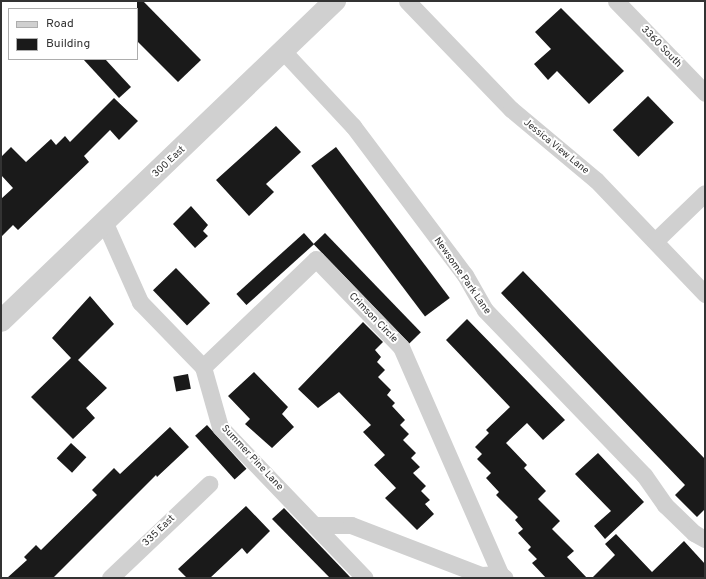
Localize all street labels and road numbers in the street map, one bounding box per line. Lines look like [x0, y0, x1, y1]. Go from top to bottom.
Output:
street label: 3360 South [638, 24, 684, 70]
street label: Jessica View Lane [521, 117, 591, 177]
street label: 300 East [150, 144, 188, 180]
street label: Newsome Park Lane [431, 235, 493, 317]
street label: Crimson Circle [346, 290, 400, 346]
street label: Summer Pine Lane [219, 423, 285, 493]
street label: 335 East [140, 513, 178, 549]

